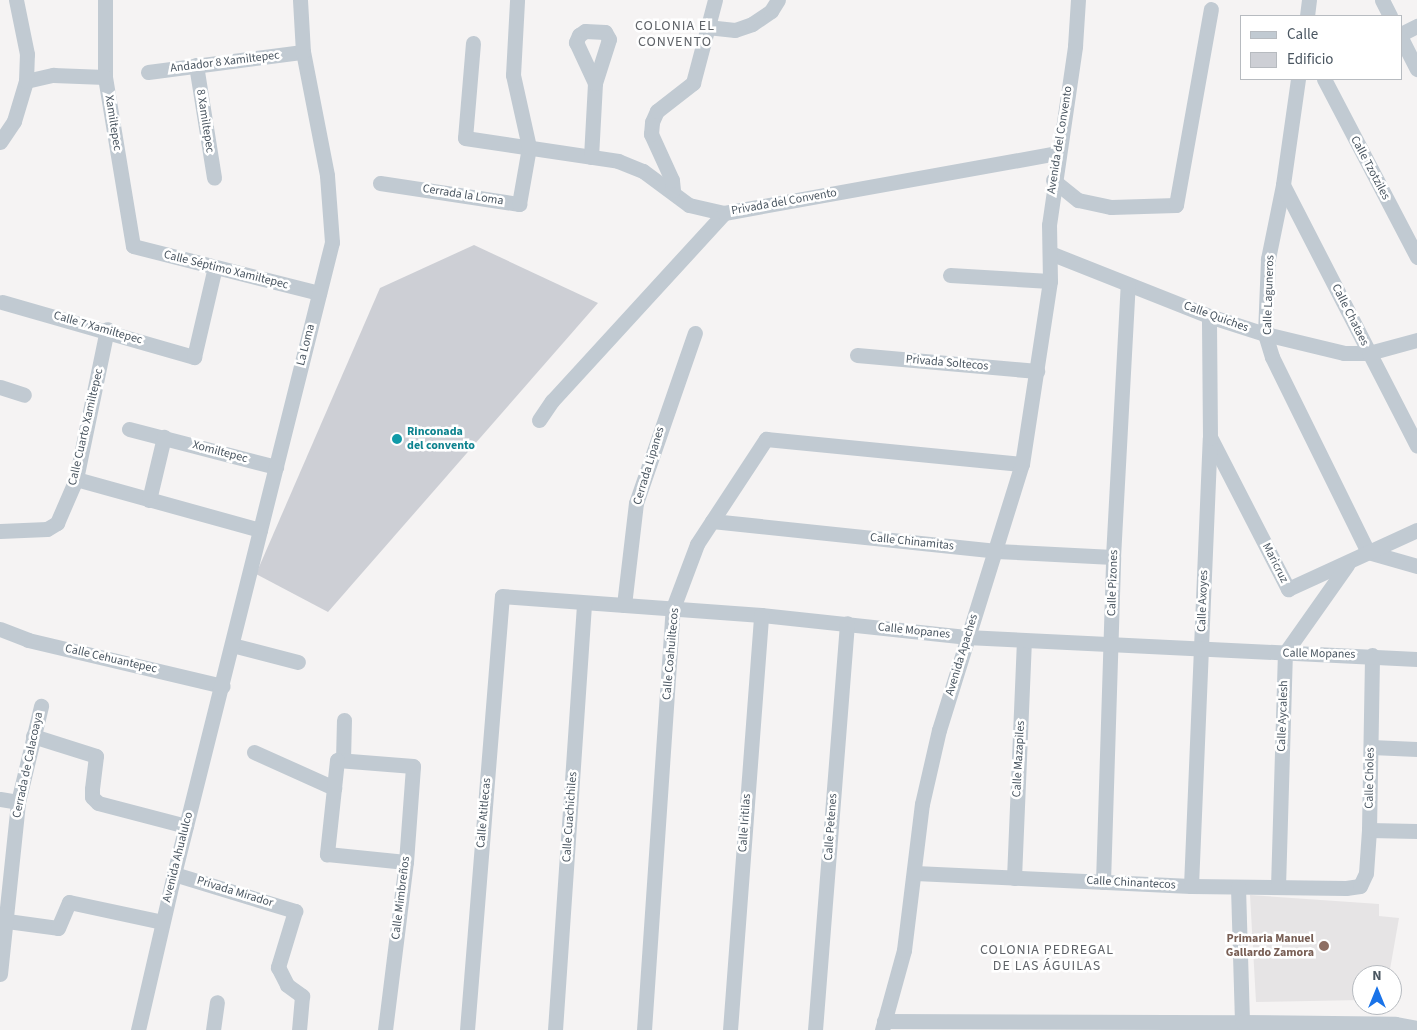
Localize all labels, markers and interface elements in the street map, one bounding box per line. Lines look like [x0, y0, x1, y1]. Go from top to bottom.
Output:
legend [1240, 15, 1402, 80]
district label: COLONIA EL CONVENTO [634, 18, 716, 50]
text: Calle [1287, 24, 1318, 45]
street label: Andador 8 Xamiltepec [170, 48, 280, 76]
text: Edificio [1287, 49, 1334, 70]
street label: Avenida del Convento [1044, 85, 1076, 195]
street label: 8 Xamiltepec [193, 88, 217, 154]
street label: Xamiltepec [102, 94, 124, 152]
street label: Calle Tzotziles [1347, 134, 1393, 202]
street label: Cerrada la Loma [422, 181, 504, 209]
street label: Privada del Convento [730, 186, 838, 218]
street label: Calle Séptimo Xamiltepec [162, 248, 290, 292]
street label: Calle Laguneros [1260, 255, 1278, 335]
street label: Calle Chataes [1328, 282, 1372, 348]
street label: Calle Quiches [1182, 299, 1250, 335]
street label: Calle 7 Xamiltepec [52, 308, 144, 348]
street label: La Loma [294, 323, 318, 367]
street label: Privada Soltecos [905, 352, 989, 374]
street label: Calle Cuarto Xamiltepec [66, 367, 106, 487]
place label: Rinconada del convento [407, 425, 475, 453]
street label: Cerrada Lipanes [630, 425, 668, 507]
marker: Rinconada del convento [391, 433, 403, 445]
street label: Xomiltepec [191, 438, 249, 466]
street label: Calle Chinamitas [869, 530, 955, 554]
street label: Maricruz [1259, 541, 1291, 585]
street label: Calle Pizones [1105, 550, 1121, 616]
street label: Calle Axoyes [1195, 570, 1211, 632]
street label: Calle Coahuiltecos [660, 607, 682, 701]
street label: Avenida Apaches [943, 612, 981, 698]
street label: Calle Mopanes [877, 620, 951, 642]
street label: Calle Cehuantepec [64, 641, 158, 677]
street label: Calle Mopanes [1283, 646, 1355, 662]
street label: Calle Aycalesh [1275, 680, 1291, 752]
street label: Cerrada de Calacoaya [10, 711, 46, 819]
street label: Calle Mazapiles [1010, 720, 1028, 798]
street label: Calle Choles [1362, 747, 1378, 809]
street label: Calle Cuachichiles [560, 771, 580, 863]
street label: Calle Atitlecas [474, 777, 494, 849]
street label: Calle Iritilas [736, 793, 754, 853]
street label: Calle Petenes [821, 793, 841, 861]
street label: Avenida Ahualulco [160, 810, 196, 904]
street label: Calle Mimbreños [389, 856, 413, 940]
street label: Calle Chinantecos [1086, 873, 1176, 893]
street label: Privada Mirador [195, 874, 275, 910]
place label: Primaria Manuel Gallardo Zamora [1226, 932, 1314, 960]
marker: Primaria Manuel Gallardo Zamora [1318, 940, 1330, 952]
district label: COLONIA PEDREGAL DE LAS ÁGUILAS [978, 942, 1116, 974]
north arrow [1352, 965, 1402, 1015]
text: N [1372, 966, 1382, 986]

